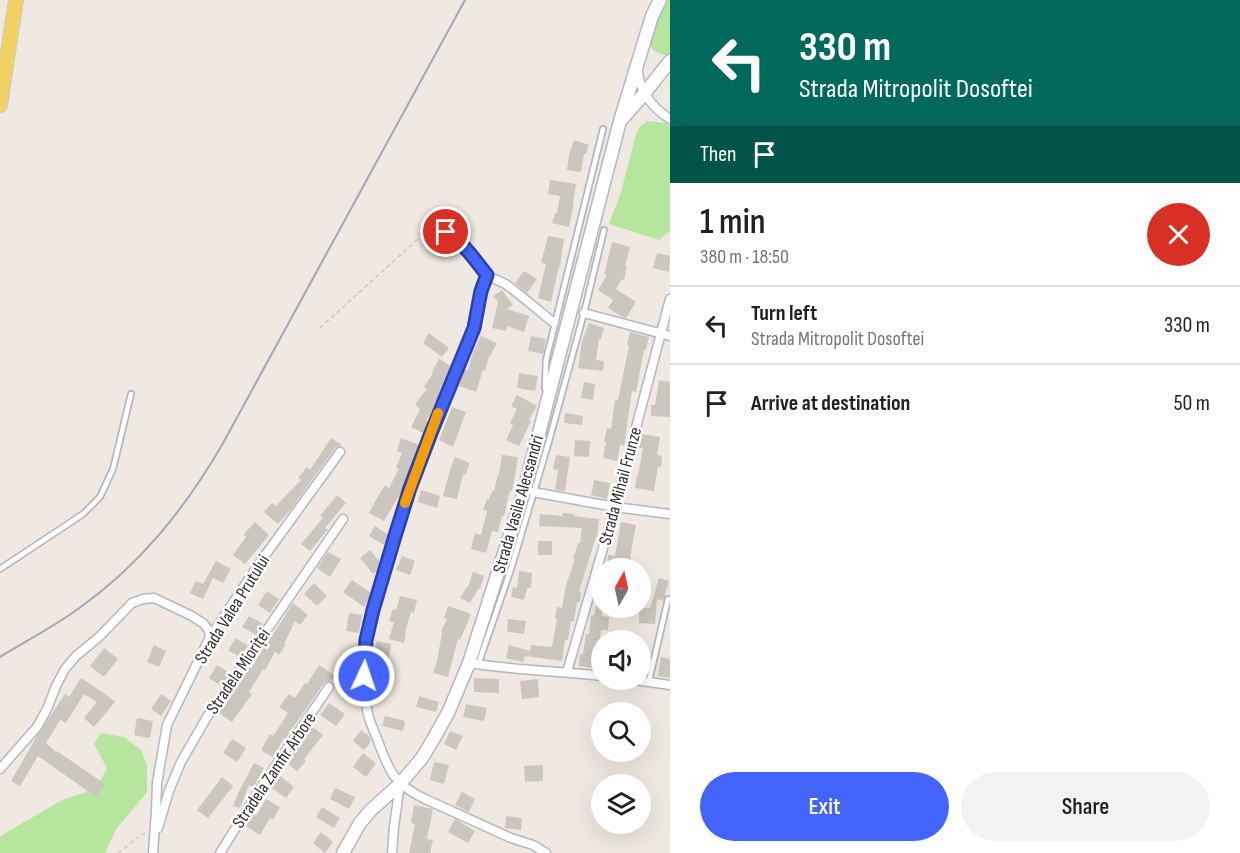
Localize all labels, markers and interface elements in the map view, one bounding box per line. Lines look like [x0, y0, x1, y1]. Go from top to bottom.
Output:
text: 330 m [799, 22, 891, 73]
icon: left [700, 24, 778, 102]
text: Strada Mitropolit Dosoftei [799, 73, 1033, 105]
icon: arrive [748, 138, 781, 171]
text: Then [700, 141, 736, 168]
text: 1 min [700, 201, 765, 244]
button: close [1147, 203, 1210, 266]
pin [420, 206, 471, 257]
icon: arrive [429, 215, 462, 248]
text: 380 m · 18:50 [700, 245, 789, 269]
text: Turn left [751, 300, 817, 327]
icon: left [700, 309, 733, 342]
text: 330 m [1164, 312, 1210, 339]
text: Strada Mitropolit Dosoftei [751, 327, 924, 351]
icon: arrive [700, 387, 733, 420]
text: Arrive at destination [751, 390, 910, 417]
text: 50 m [1174, 390, 1210, 417]
street label: Strada Mihail Frunze [595, 425, 646, 547]
street label: Strada Vasile Alecsandri [489, 433, 548, 576]
street label: Strada Valea Prutului [190, 551, 274, 668]
north arrow [591, 558, 651, 618]
map controls [591, 558, 651, 834]
street label: Stradela Mioriței [202, 624, 275, 718]
button: sound [591, 630, 651, 690]
position arrow [332, 644, 396, 708]
button: search [591, 702, 651, 762]
street label: Stradela Zamfir Arbore [228, 709, 321, 832]
button: Exit [700, 772, 949, 841]
button: Share [961, 772, 1210, 841]
button: layers [591, 774, 651, 834]

